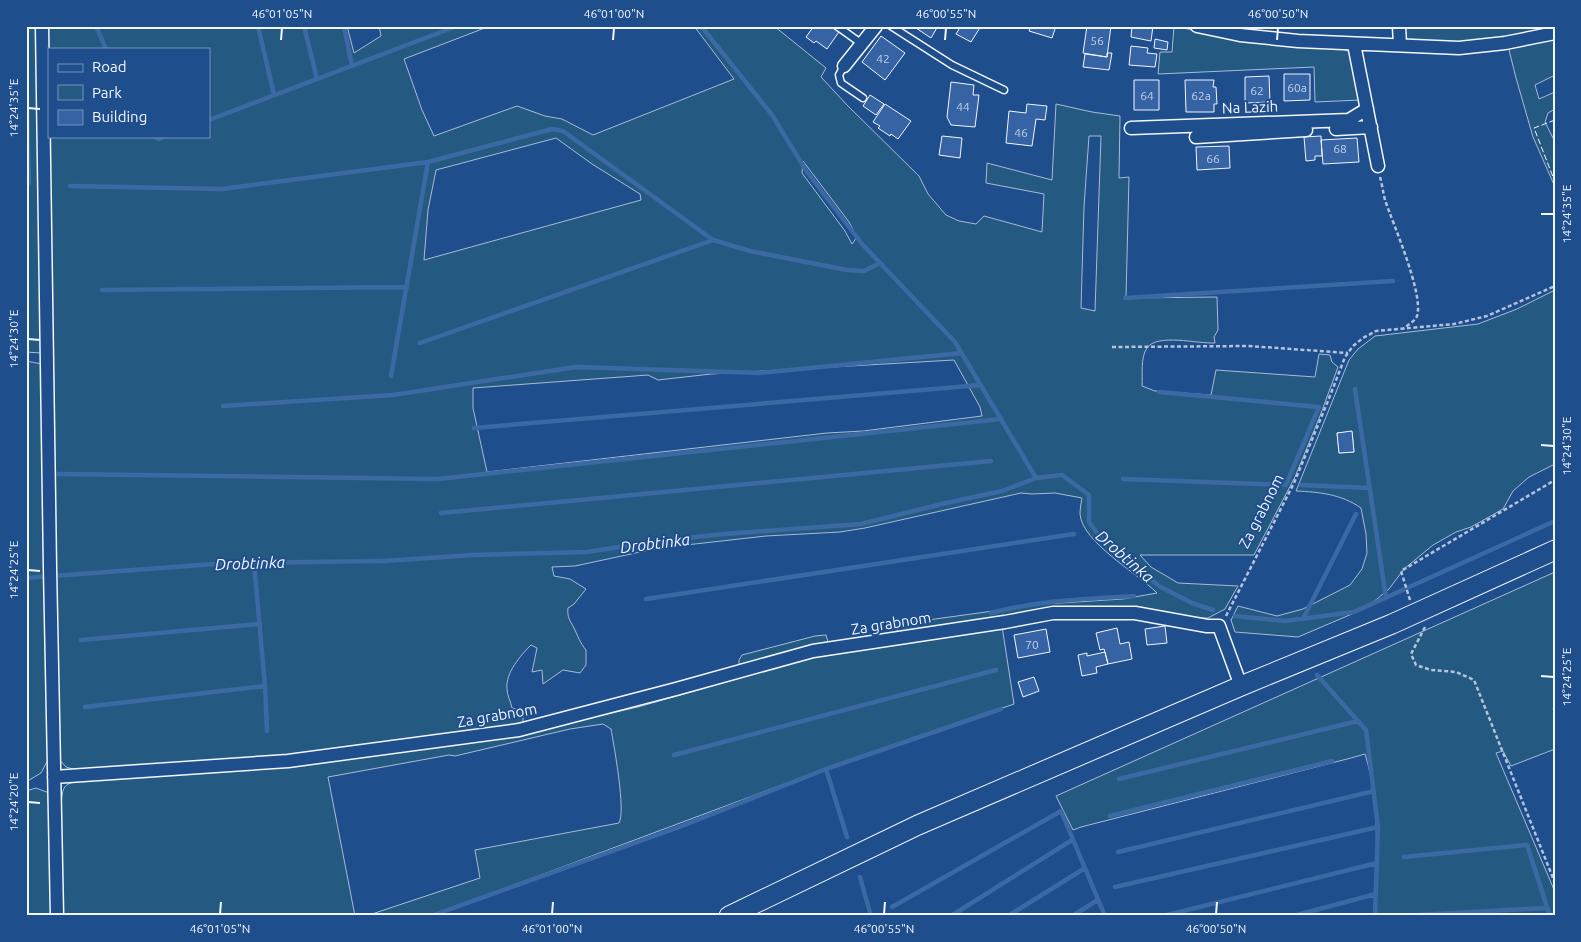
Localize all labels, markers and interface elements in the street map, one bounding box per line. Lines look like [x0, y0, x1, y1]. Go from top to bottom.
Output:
text: 46°01'05"N [252, 7, 312, 20]
text: 46°01'00"N [584, 7, 644, 20]
text: 46°00'55"N [916, 7, 976, 20]
text: 46°00'50"N [1248, 7, 1308, 20]
house number: 56 [1090, 34, 1104, 47]
legend [48, 48, 210, 138]
house number: 42 [876, 52, 890, 65]
text: Road [92, 58, 127, 75]
text: 14°24'35"E [7, 78, 20, 137]
house number: 60a [1287, 81, 1307, 94]
text: Park [92, 84, 122, 101]
house number: 62 [1250, 84, 1264, 97]
house number: 64 [1140, 89, 1154, 102]
house number: 62a [1191, 89, 1211, 102]
street label: Na Lazih [1222, 98, 1278, 116]
house number: 44 [956, 100, 970, 113]
text: Building [92, 108, 147, 125]
house number: 46 [1014, 126, 1028, 139]
house number: 68 [1333, 142, 1347, 155]
house number: 66 [1206, 152, 1220, 165]
text: 14°24'35"E [1560, 184, 1573, 243]
text: 14°24'30"E [7, 309, 20, 368]
text: 14°24'30"E [1560, 416, 1573, 475]
street label: Za grabnom [1235, 471, 1287, 551]
water label: Drobtinka [1093, 526, 1158, 586]
water label: Drobtinka [619, 530, 691, 556]
text: 14°24'25"E [7, 540, 20, 599]
water label: Drobtinka [214, 553, 286, 573]
street label: Za grabnom [850, 608, 932, 638]
house number: 70 [1025, 638, 1039, 651]
text: 14°24'25"E [1560, 647, 1573, 706]
street label: Za grabnom [456, 700, 538, 730]
text: 14°24'20"E [7, 772, 20, 831]
text: 46°01'05"N [190, 922, 250, 935]
text: 46°01'00"N [522, 922, 582, 935]
text: 46°00'55"N [854, 922, 914, 935]
text: 46°00'50"N [1186, 922, 1246, 935]

